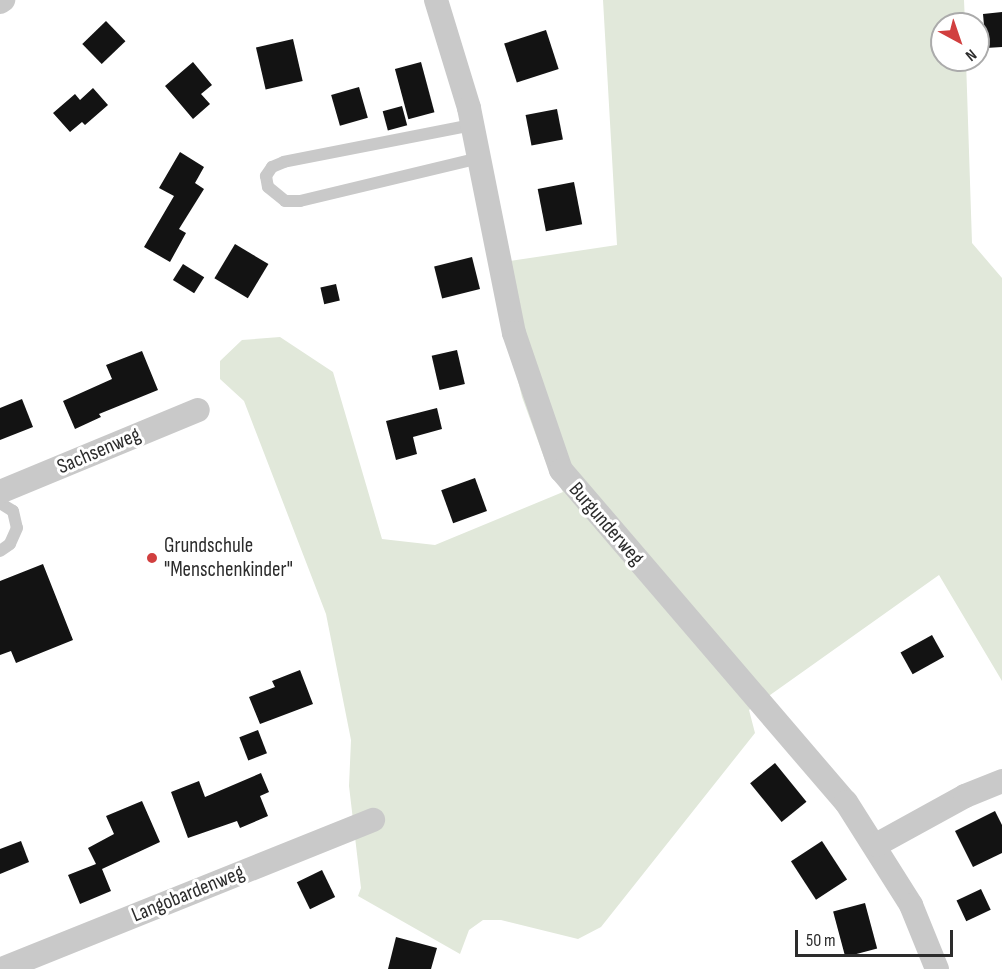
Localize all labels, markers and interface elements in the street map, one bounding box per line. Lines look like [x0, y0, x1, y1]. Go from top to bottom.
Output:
north arrow [930, 12, 990, 72]
text: N [961, 45, 980, 65]
street label: Sachsenweg [54, 422, 144, 480]
street label: Burgunderweg [563, 477, 649, 571]
place label: Grundschule "Menschenkinder" [164, 533, 293, 583]
marker: Grundschule "Menschenkinder" [145, 551, 159, 565]
street label: Langobardenweg [128, 860, 248, 928]
scale bar [798, 918, 956, 956]
text: 50 m [806, 930, 836, 951]

